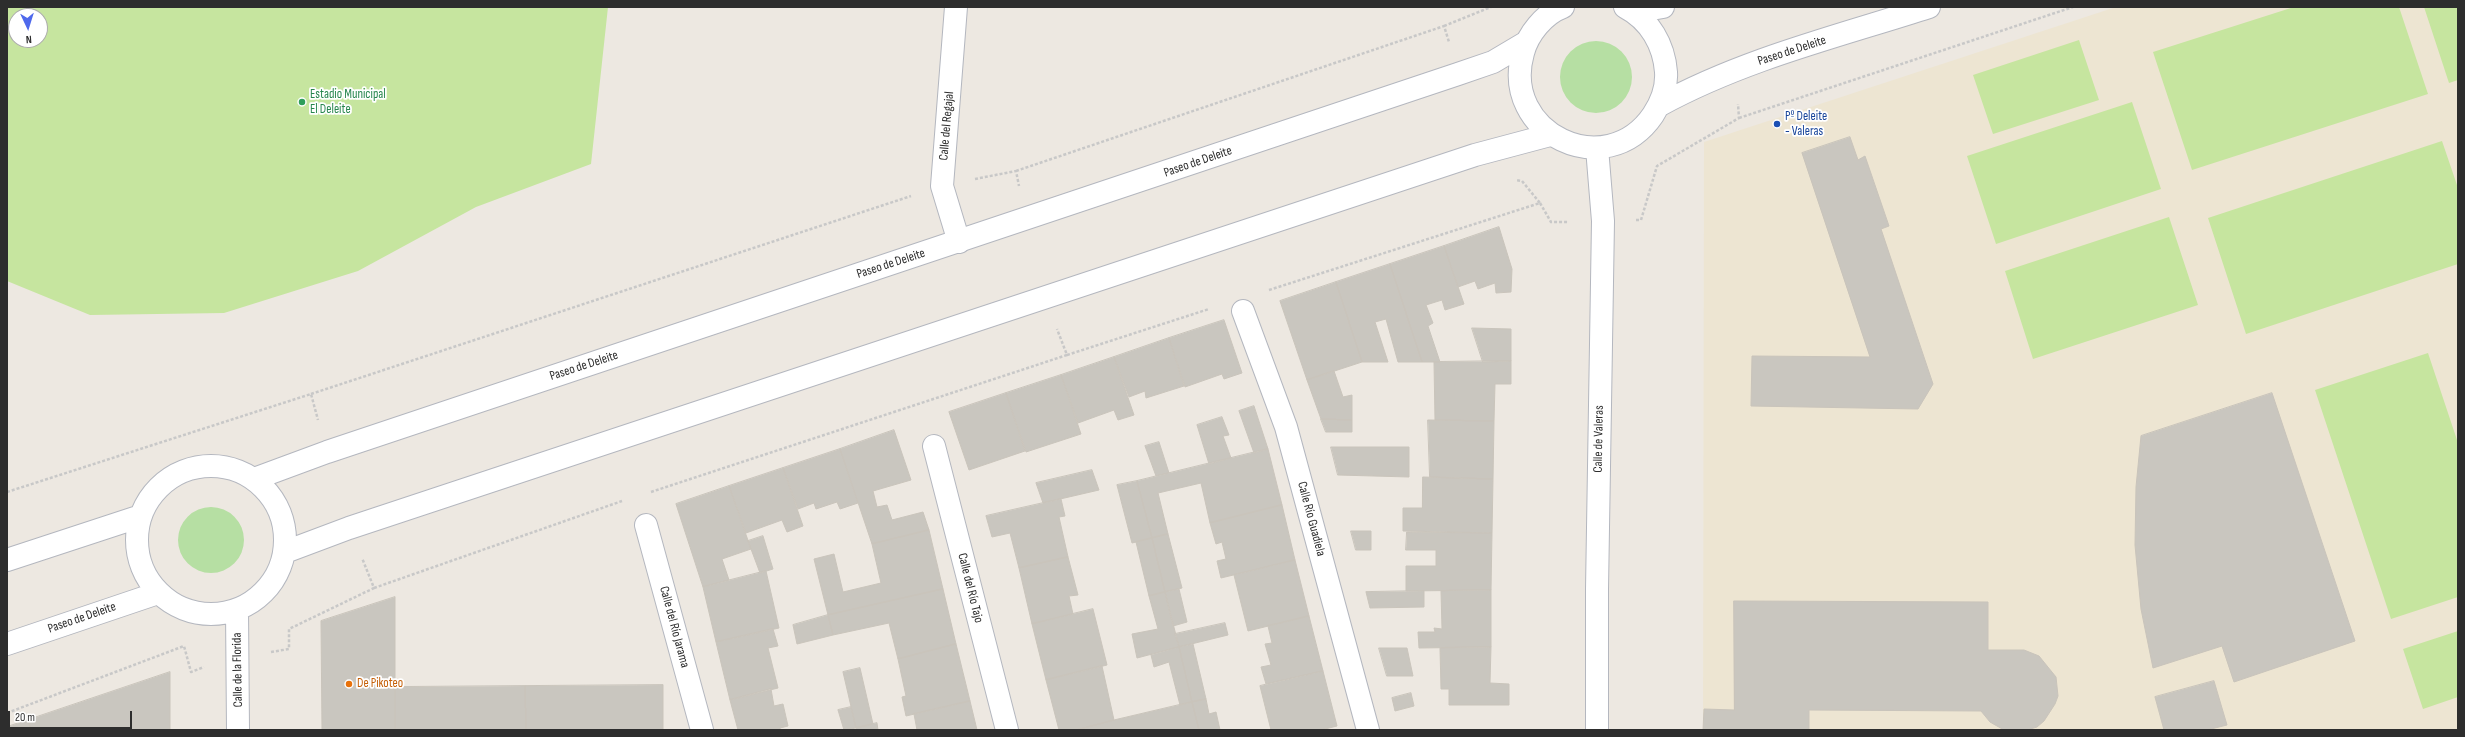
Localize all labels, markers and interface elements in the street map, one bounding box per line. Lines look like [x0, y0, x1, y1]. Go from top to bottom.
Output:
north arrow [8, 8, 48, 48]
text: N [25, 33, 32, 46]
street label: Paseo de Deleite [1756, 33, 1828, 69]
place label: Estadio Municipal El Deleite [310, 87, 386, 118]
street label: Calle del Regajal [936, 91, 958, 161]
marker: Estadio Municipal El Deleite [297, 97, 307, 107]
place label: Pº Deleite - Valeras [1785, 109, 1827, 140]
marker: Pº Deleite - Valeras [1772, 119, 1782, 129]
street label: Paseo de Deleite [1162, 143, 1234, 181]
street label: Paseo de Deleite [855, 246, 927, 282]
street label: Paseo de Deleite [548, 348, 620, 384]
street label: Calle de Valeras [1591, 405, 1607, 473]
street label: Calle Río Guadiela [1294, 480, 1328, 558]
street label: Calle del Río Tajo [954, 551, 986, 625]
street label: Calle del Río Jarama [656, 585, 692, 669]
street label: Paseo de Deleite [46, 599, 118, 637]
street label: Calle de la Florida [230, 632, 246, 708]
place label: De Pikoteo [357, 676, 403, 692]
marker: De Pikoteo [344, 679, 354, 689]
scale bar [10, 703, 134, 729]
text: 20 m [15, 710, 35, 725]

